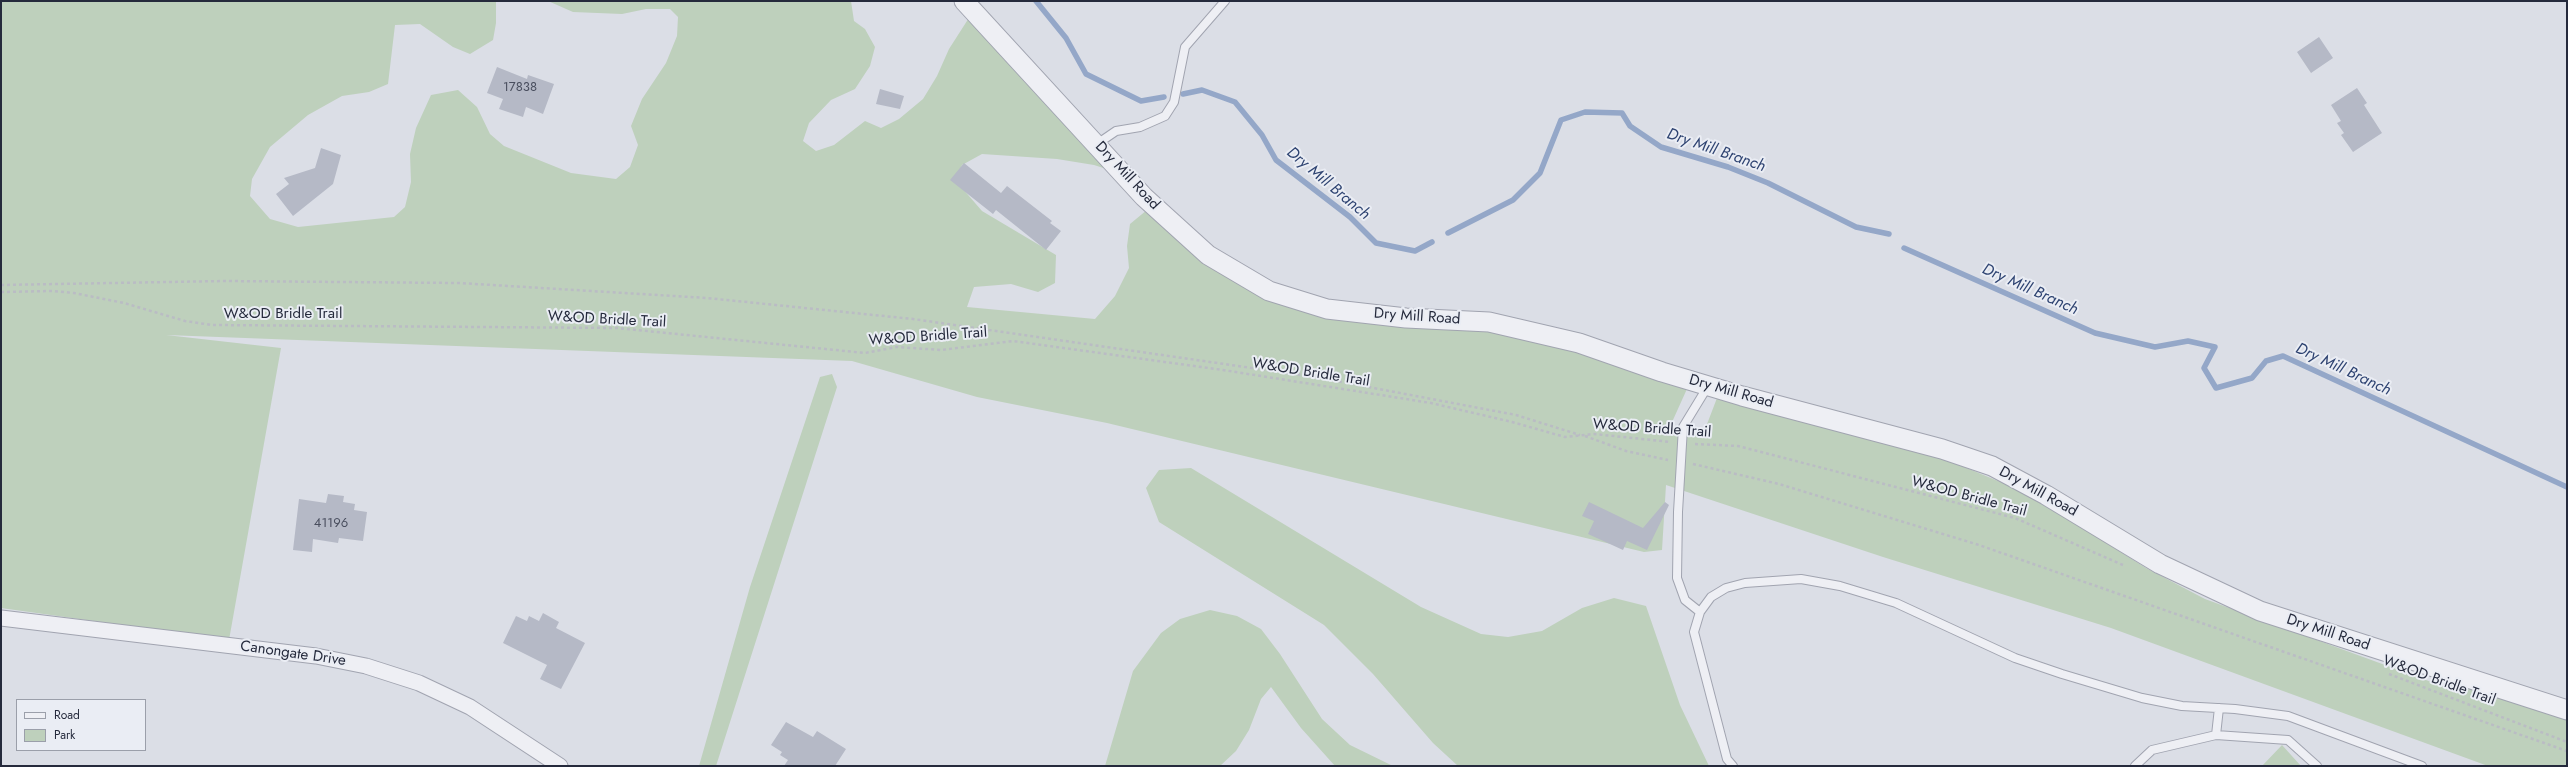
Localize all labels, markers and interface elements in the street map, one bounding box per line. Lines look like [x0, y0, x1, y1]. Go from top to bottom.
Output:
house number: 17838 [503, 80, 537, 96]
water label: Dry Mill Branch [1664, 125, 1768, 177]
street label: Dry Mill Road [1091, 138, 1163, 214]
water label: Dry Mill Branch [1282, 143, 1374, 225]
water label: Dry Mill Branch [1979, 260, 2081, 320]
street label: W&OD Bridle Trail [224, 305, 342, 323]
street label: Dry Mill Road [1373, 305, 1461, 329]
street label: W&OD Bridle Trail [547, 308, 667, 332]
street label: W&OD Bridle Trail [868, 324, 988, 350]
water label: Dry Mill Branch [2292, 340, 2394, 400]
street label: W&OD Bridle Trail [1251, 355, 1371, 391]
street label: Dry Mill Road [1687, 371, 1775, 413]
street label: W&OD Bridle Trail [1592, 416, 1712, 442]
street label: Dry Mill Road [1996, 463, 2080, 521]
street label: W&OD Bridle Trail [1909, 473, 2029, 521]
house number: 41196 [314, 516, 348, 532]
street label: Dry Mill Road [2284, 611, 2372, 655]
street label: Canongate Drive [239, 638, 347, 670]
street label: W&OD Bridle Trail [2380, 652, 2498, 710]
legend [16, 699, 146, 751]
text: Road [54, 706, 80, 724]
text: Park [54, 726, 75, 744]

